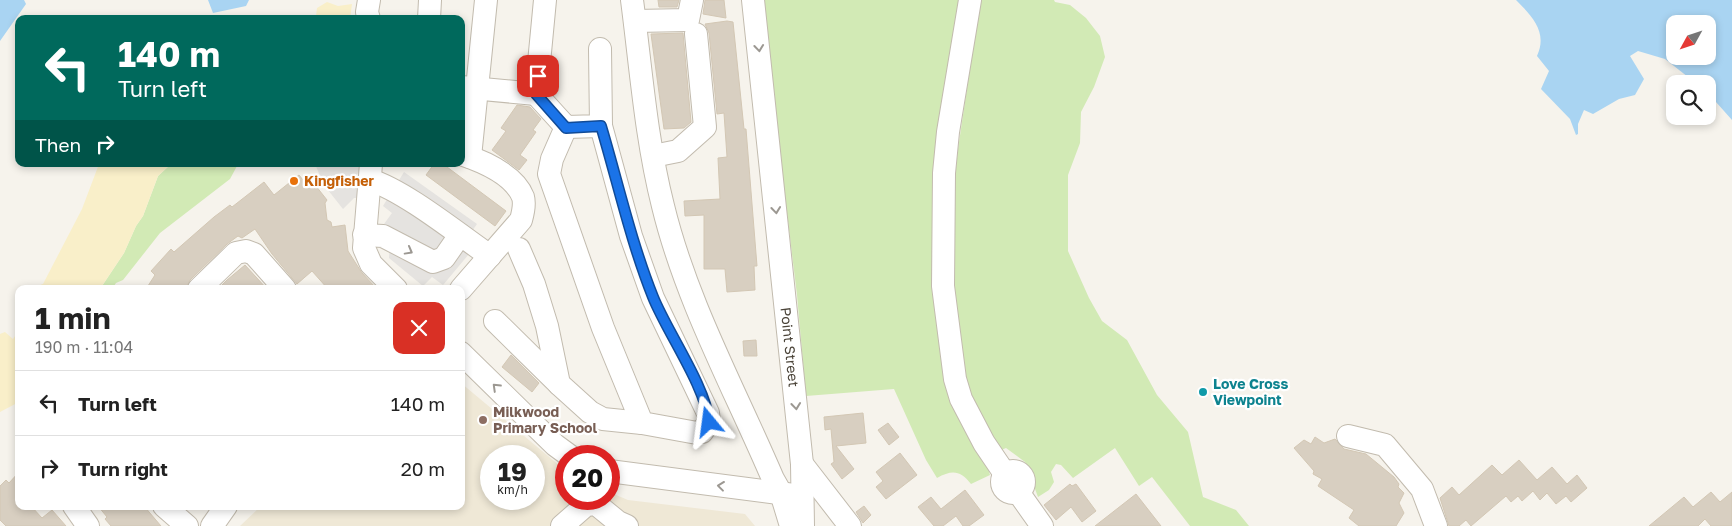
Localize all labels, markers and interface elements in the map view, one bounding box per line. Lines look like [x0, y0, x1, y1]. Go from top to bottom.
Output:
north arrow [1666, 15, 1716, 65]
map controls [1666, 15, 1716, 125]
text: 140 m [118, 33, 220, 75]
icon: left [35, 35, 100, 100]
one-way arrow [753, 45, 764, 53]
pin [517, 55, 559, 97]
icon: arrive [524, 62, 552, 90]
text: Turn left [118, 75, 207, 102]
button: search [1666, 75, 1716, 125]
icon: right [91, 130, 119, 158]
text: Then [35, 133, 81, 156]
place label: Kingfisher [304, 172, 375, 189]
marker: Kingfisher [288, 175, 300, 187]
one-way arrow [770, 206, 781, 214]
one-way arrow [404, 244, 413, 254]
text: 1 min [35, 300, 111, 336]
button: close [393, 302, 445, 354]
street label: Point Street [777, 306, 803, 388]
text: 190 m · 11:04 [35, 337, 133, 357]
place label: Love Cross Viewpoint [1213, 375, 1288, 408]
one-way arrow [493, 384, 502, 393]
marker: Love Cross Viewpoint [1197, 386, 1209, 398]
icon: left [35, 389, 63, 417]
text: Turn left [78, 392, 157, 415]
text: 140 m [391, 392, 445, 415]
position arrow [682, 395, 734, 447]
place label: Milkwood Primary School [493, 403, 597, 436]
one-way arrow [790, 403, 801, 411]
marker: Milkwood Primary School [477, 414, 489, 426]
speed limit sign: 20 [555, 445, 620, 510]
icon: right [35, 454, 63, 482]
text: 19 [498, 456, 527, 487]
text: Turn right [78, 457, 168, 480]
text: 20 m [401, 457, 445, 480]
one-way arrow [717, 481, 725, 492]
text: km/h [497, 482, 528, 497]

